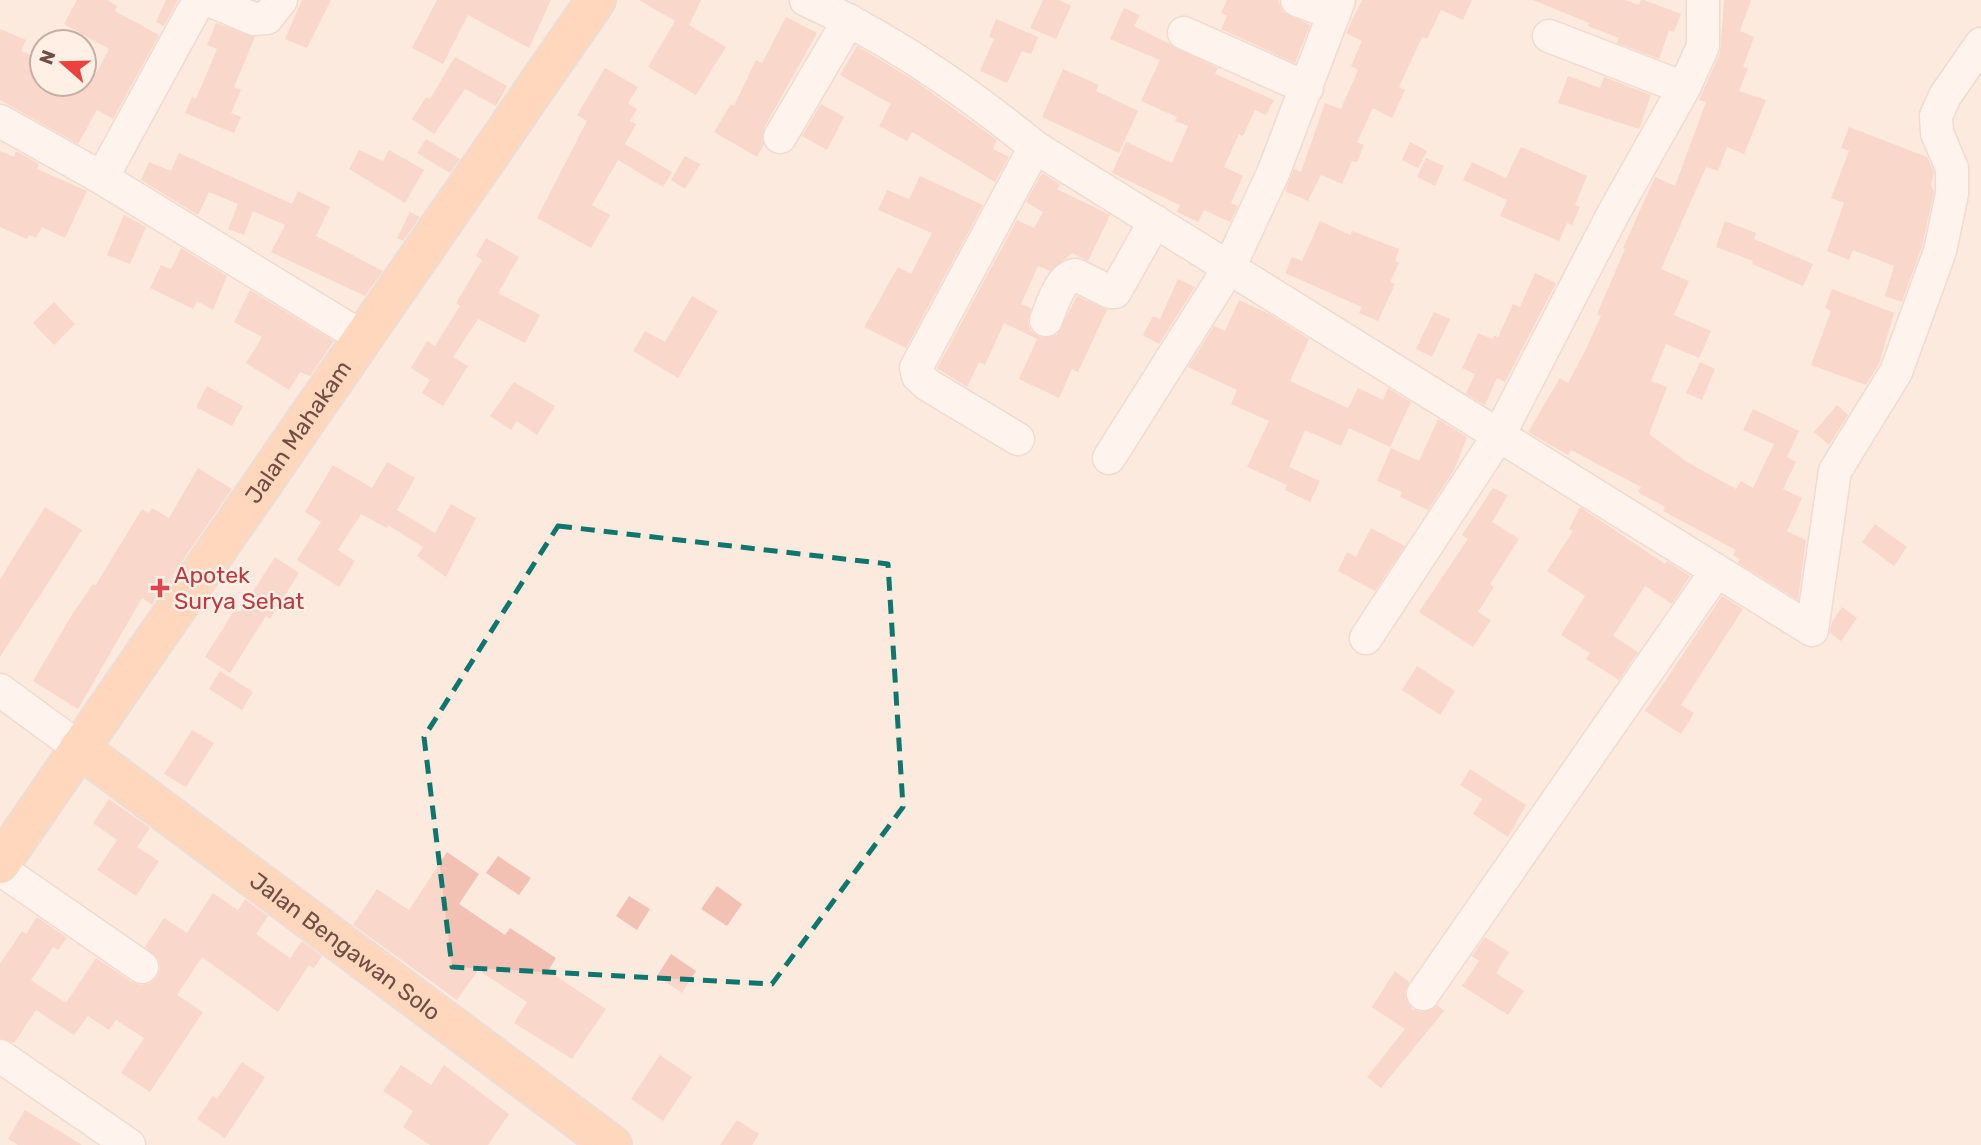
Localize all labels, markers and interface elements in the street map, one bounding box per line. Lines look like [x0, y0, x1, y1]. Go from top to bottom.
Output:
north arrow [28, 28, 98, 98]
text: N [34, 47, 61, 68]
street label: Jalan Mahakam [239, 355, 357, 509]
place label: Apotek Surya Sehat [174, 561, 304, 615]
marker: Apotek Surya Sehat [152, 580, 168, 596]
street label: Jalan Bengawan Solo [244, 866, 446, 1026]

